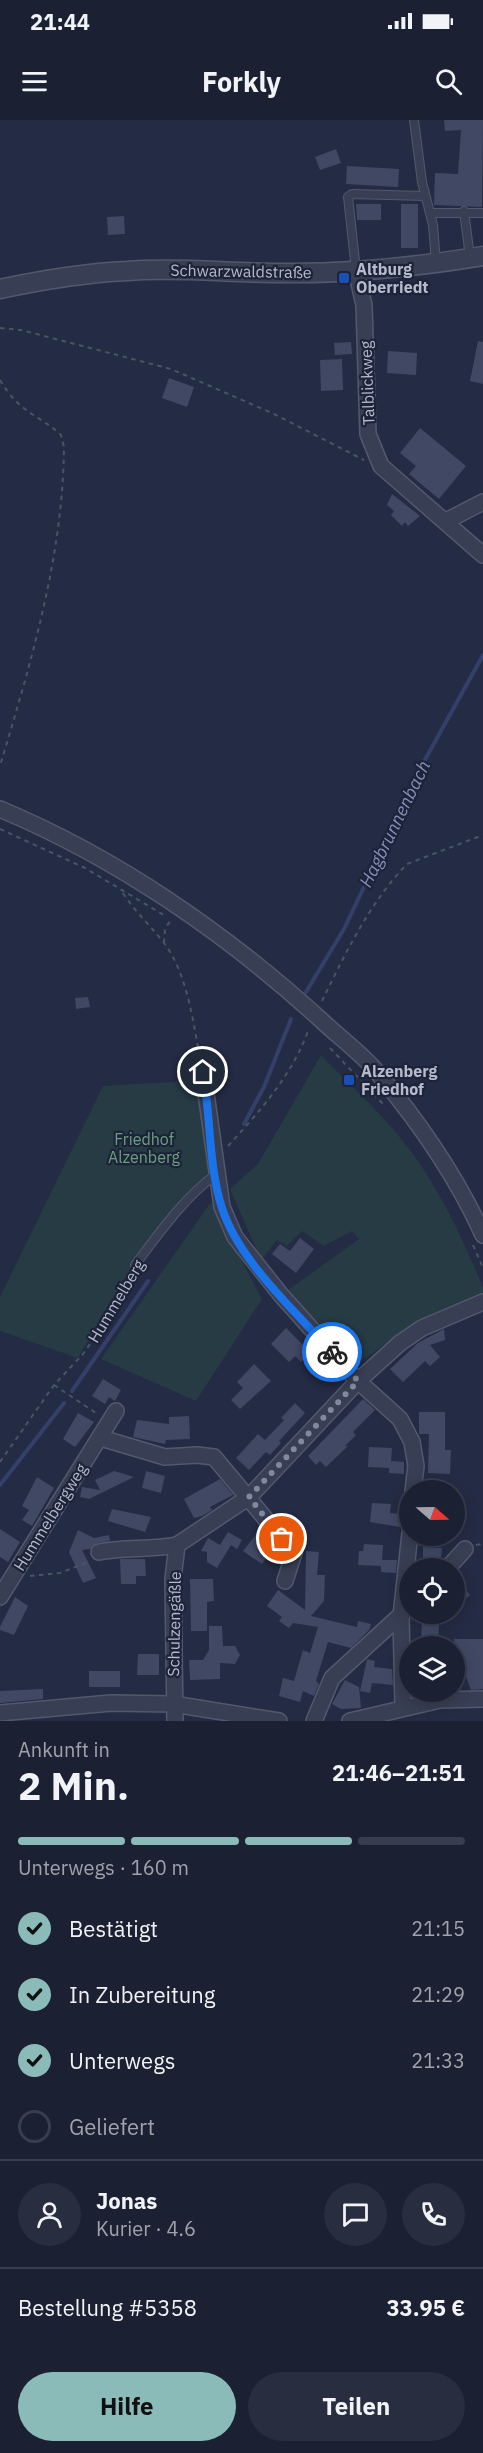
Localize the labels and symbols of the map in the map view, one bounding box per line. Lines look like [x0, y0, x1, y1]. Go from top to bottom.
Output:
place label: Altburg Oberriedt [356, 259, 429, 297]
street label: Schwarzwaldstraße [170, 260, 312, 282]
marker: Altburg Oberriedt [337, 271, 351, 285]
street label: Talblickweg [356, 340, 378, 426]
water label: Hagbrunnenbach [354, 757, 435, 891]
pin [177, 1046, 228, 1097]
place label: Alzenberg Friedhof [361, 1061, 437, 1099]
marker: Alzenberg Friedhof [342, 1073, 356, 1087]
park label: Friedhof Alzenberg [108, 1129, 180, 1167]
street label: Hummelberg [83, 1255, 149, 1346]
courier [302, 1322, 362, 1382]
street label: Hummelbergweg [9, 1459, 91, 1574]
north arrow [399, 1480, 465, 1546]
pin [256, 1513, 307, 1564]
street label: Schulzengäßle [163, 1571, 185, 1677]

